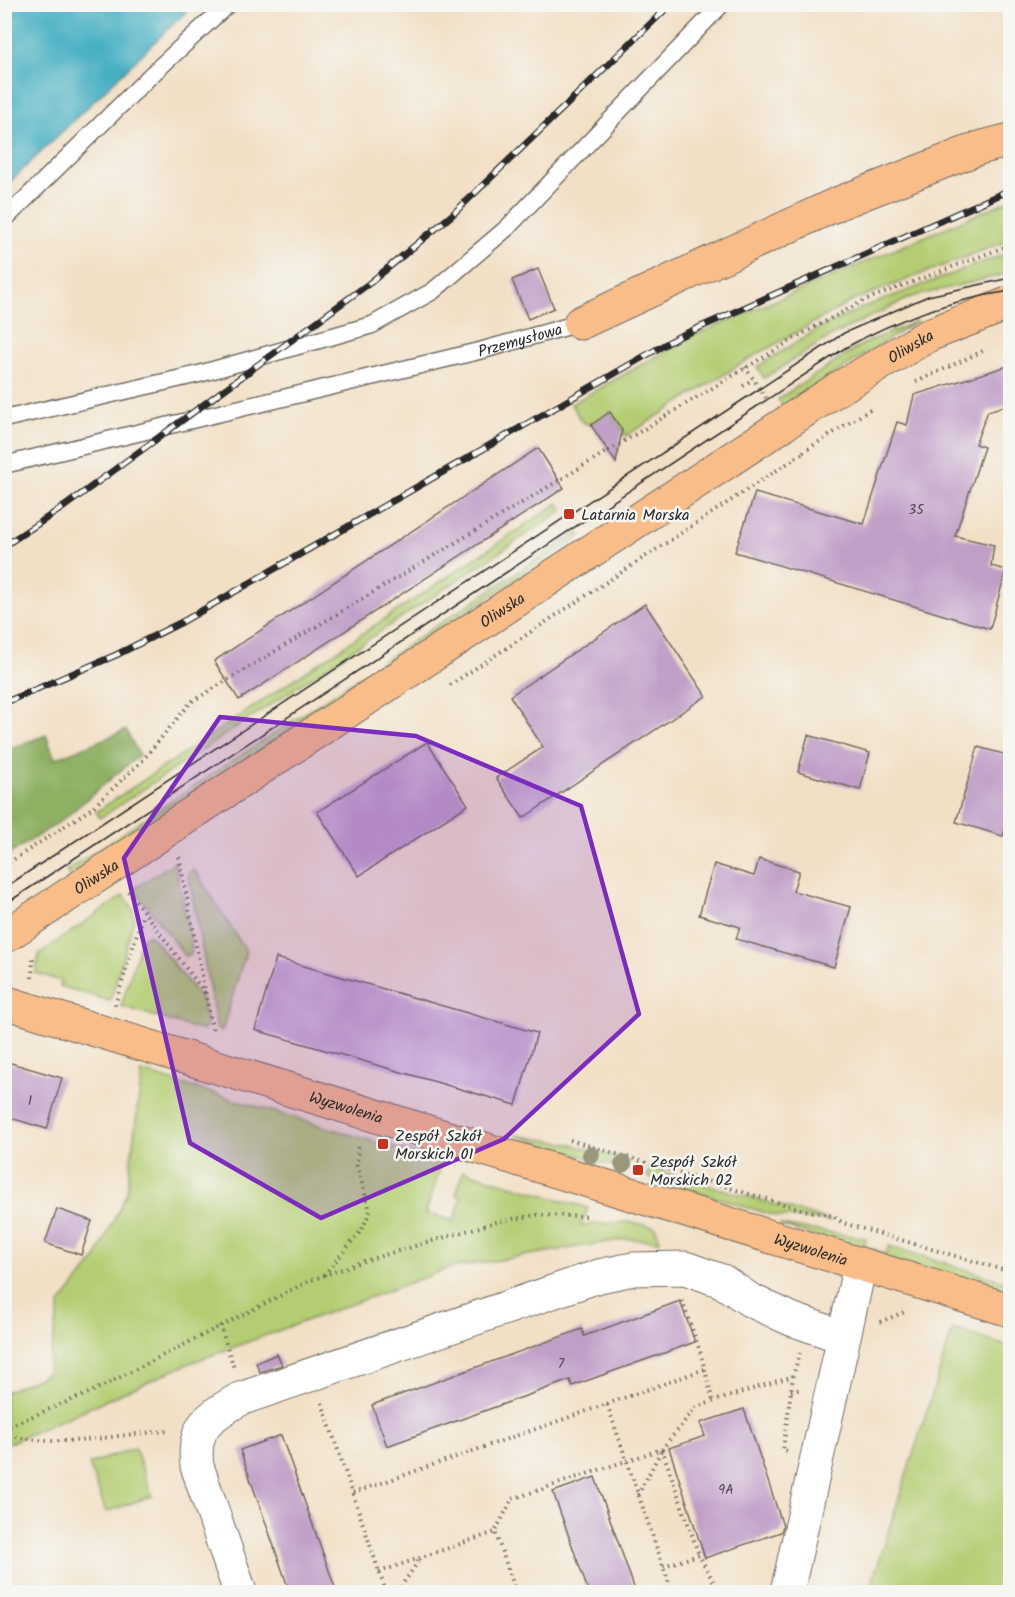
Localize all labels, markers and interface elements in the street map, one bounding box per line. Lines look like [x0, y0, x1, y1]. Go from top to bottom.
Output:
street label: Przemysłowa [476, 317, 565, 365]
street label: Oliwska [883, 324, 939, 371]
house number: 35 [908, 499, 925, 521]
place label: Latarnia Morska [581, 503, 689, 528]
marker: Latarnia Morska [562, 507, 576, 521]
street label: Oliwska [475, 587, 531, 635]
street label: Oliwska [69, 854, 125, 902]
street label: Wyzwolenia [306, 1085, 386, 1131]
house number: 1 [28, 1090, 32, 1112]
place label: Zespół Szkół Morskich 01 [395, 1124, 483, 1167]
marker: Zespół Szkół Morskich 01 [376, 1137, 390, 1151]
place label: Zespół Szkół Morskich 02 [650, 1150, 738, 1193]
marker: Zespół Szkół Morskich 02 [631, 1163, 645, 1177]
street label: Wyzwolenia [771, 1227, 851, 1274]
house number: 7 [558, 1353, 565, 1375]
house number: 9A [718, 1479, 734, 1501]

